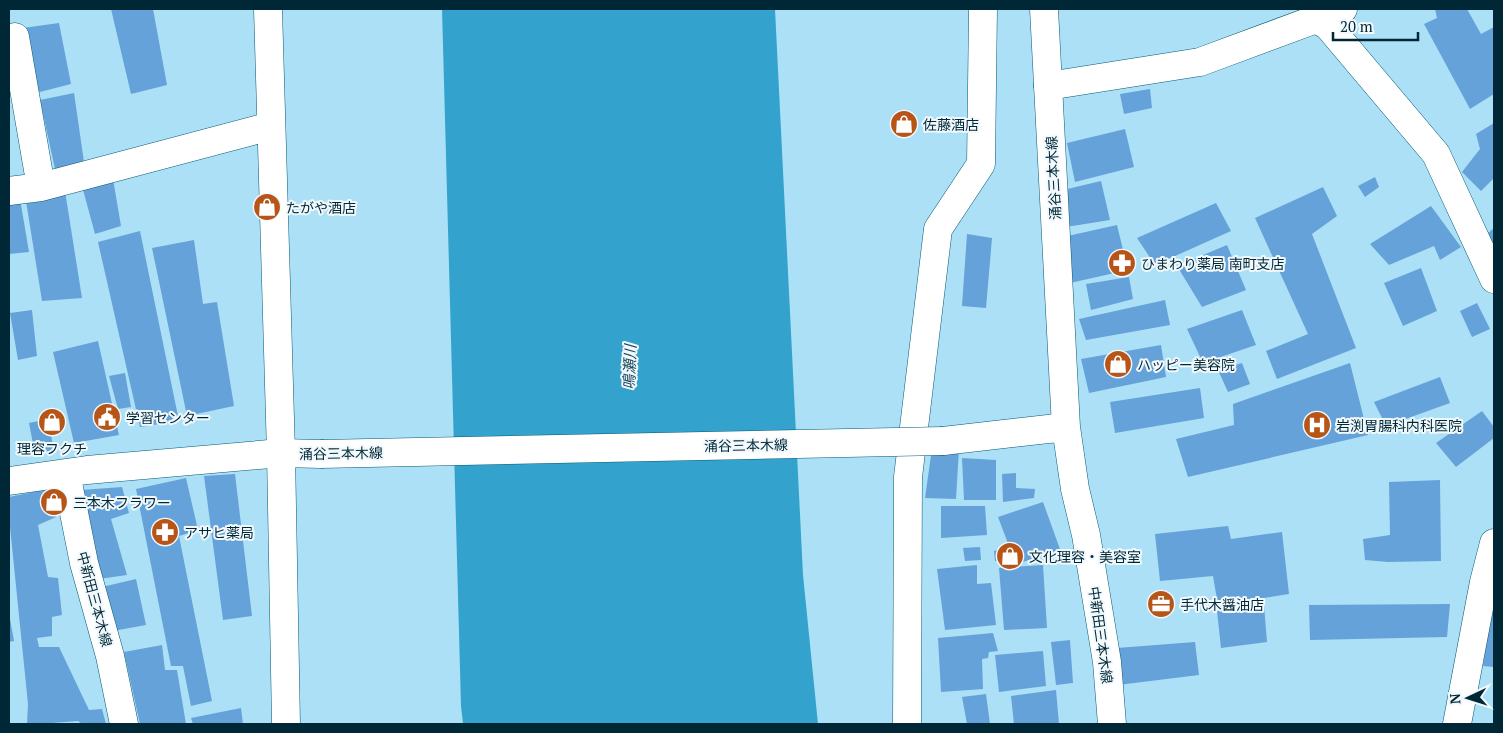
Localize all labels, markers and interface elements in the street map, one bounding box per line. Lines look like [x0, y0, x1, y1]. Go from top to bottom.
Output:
scale bar [1333, 10, 1418, 42]
text: 20 m [1340, 16, 1373, 36]
shop icon: 佐藤酒店 [889, 109, 919, 139]
place label: 佐藤酒店 [923, 115, 979, 134]
street label: 涌谷三本木線 [1041, 136, 1065, 220]
shop icon: たがや酒店 [252, 192, 282, 222]
place label: たがや酒店 [286, 198, 356, 217]
pharmacy icon: ひまわり薬局 南町支店 [1107, 248, 1137, 278]
place label: ひまわり薬局 南町支店 [1141, 254, 1284, 273]
water label: 鳴瀬川 [618, 342, 640, 390]
shop icon: ハッピー美容院 [1103, 349, 1133, 379]
place label: ハッピー美容院 [1137, 355, 1235, 374]
public building icon: 学習センター [92, 402, 122, 432]
shop icon: 理容フクチ [37, 407, 67, 437]
place label: 学習センター [126, 408, 210, 427]
hospital icon: 岩渕胃腸科内科医院 [1302, 410, 1332, 440]
place label: 岩渕胃腸科内科医院 [1336, 416, 1462, 435]
street label: 涌谷三本木線 [704, 435, 788, 455]
place label: 理容フクチ [17, 439, 87, 458]
street label: 涌谷三本木線 [299, 443, 383, 463]
shop icon: 三本木フラワー [39, 487, 69, 517]
place label: 三本木フラワー [73, 493, 171, 512]
pharmacy icon: アサヒ薬局 [150, 517, 180, 547]
place label: アサヒ薬局 [184, 523, 254, 542]
shop icon: 文化理容・美容室 [995, 541, 1025, 571]
place label: 文化理容・美容室 [1029, 547, 1141, 566]
street label: 中新田三本木線 [73, 549, 117, 649]
street label: 中新田三本木線 [1085, 585, 1117, 685]
office icon: 手代木醤油店 [1146, 589, 1176, 619]
place label: 手代木醤油店 [1180, 595, 1264, 614]
north arrow [1443, 673, 1493, 723]
text: N [1445, 693, 1464, 705]

